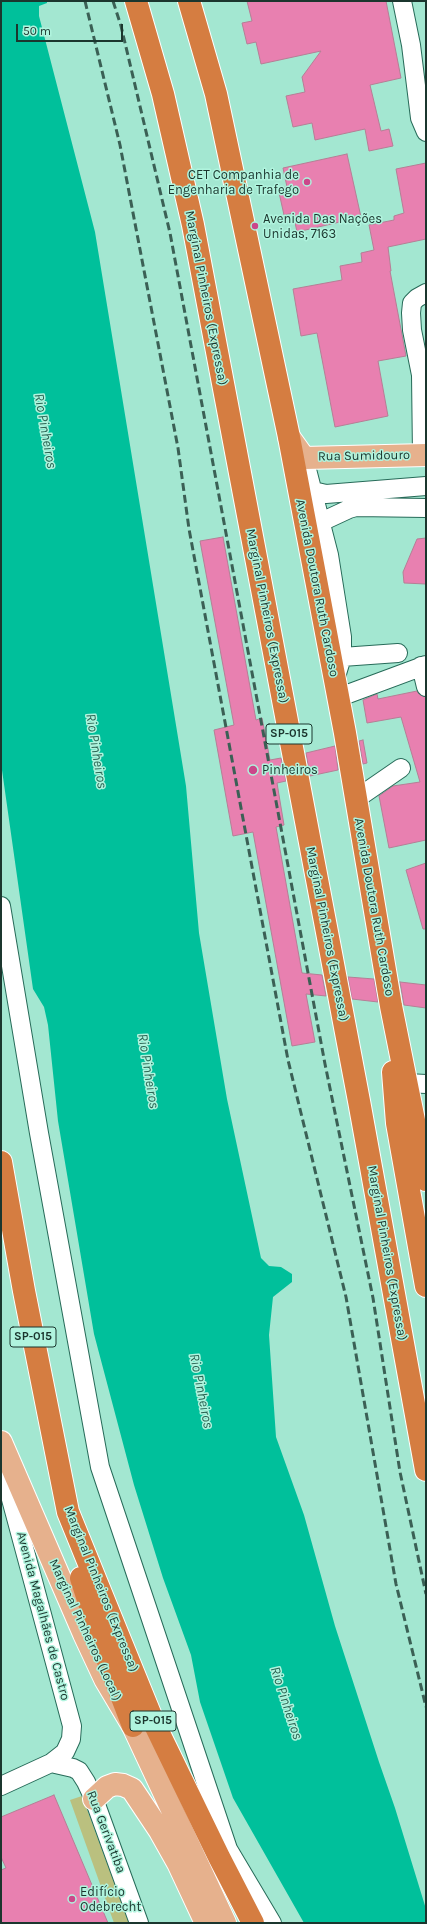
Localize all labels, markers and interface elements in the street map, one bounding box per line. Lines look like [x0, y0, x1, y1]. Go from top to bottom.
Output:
scale bar [18, 16, 125, 42]
text: 50 m [23, 24, 51, 38]
place label: CET Companhia de Engenharia de Trafego [168, 167, 299, 198]
marker: CET Companhia de Engenharia de Trafego [302, 177, 312, 187]
street label: Marginal Pinheiros (Expressa) [181, 209, 231, 387]
place label: Avenida Das Nações Unidas, 7163 [263, 211, 382, 242]
marker: Avenida Das Nações Unidas, 7163 [250, 221, 260, 231]
water label: Rio Pinheiros [30, 392, 60, 470]
street label: Rua Sumidouro [318, 447, 410, 465]
street label: Avenida Doutora Ruth Cardoso [292, 498, 342, 678]
street label: Marginal Pinheiros (Expressa) [242, 527, 292, 705]
water label: Rio Pinheiros [82, 712, 110, 790]
road number: SP-015 [266, 724, 312, 744]
place label: Pinheiros [262, 762, 318, 778]
marker: Pinheiros [247, 764, 259, 776]
street label: Avenida Doutora Ruth Cardoso [351, 817, 397, 997]
street label: Marginal Pinheiros (Expressa) [302, 845, 352, 1023]
water label: Rio Pinheiros [134, 1032, 162, 1110]
street label: Marginal Pinheiros (Expressa) [364, 1164, 410, 1342]
road number: SP-015 [10, 1327, 56, 1347]
water label: Rio Pinheiros [186, 1352, 216, 1430]
street label: Marginal Pinheiros (Expressa) [60, 1504, 142, 1674]
street label: Avenida Magalhães de Castro [13, 1530, 73, 1702]
street label: Marginal Pinheiros (Local) [45, 1557, 125, 1703]
water label: Rio Pinheiros [266, 1664, 306, 1742]
road number: SP-015 [130, 1711, 176, 1731]
street label: Rua Gerivatiba [83, 1789, 129, 1875]
place label: Edifício Odebrecht [80, 1884, 141, 1915]
marker: Edifício Odebrecht [67, 1894, 77, 1904]

